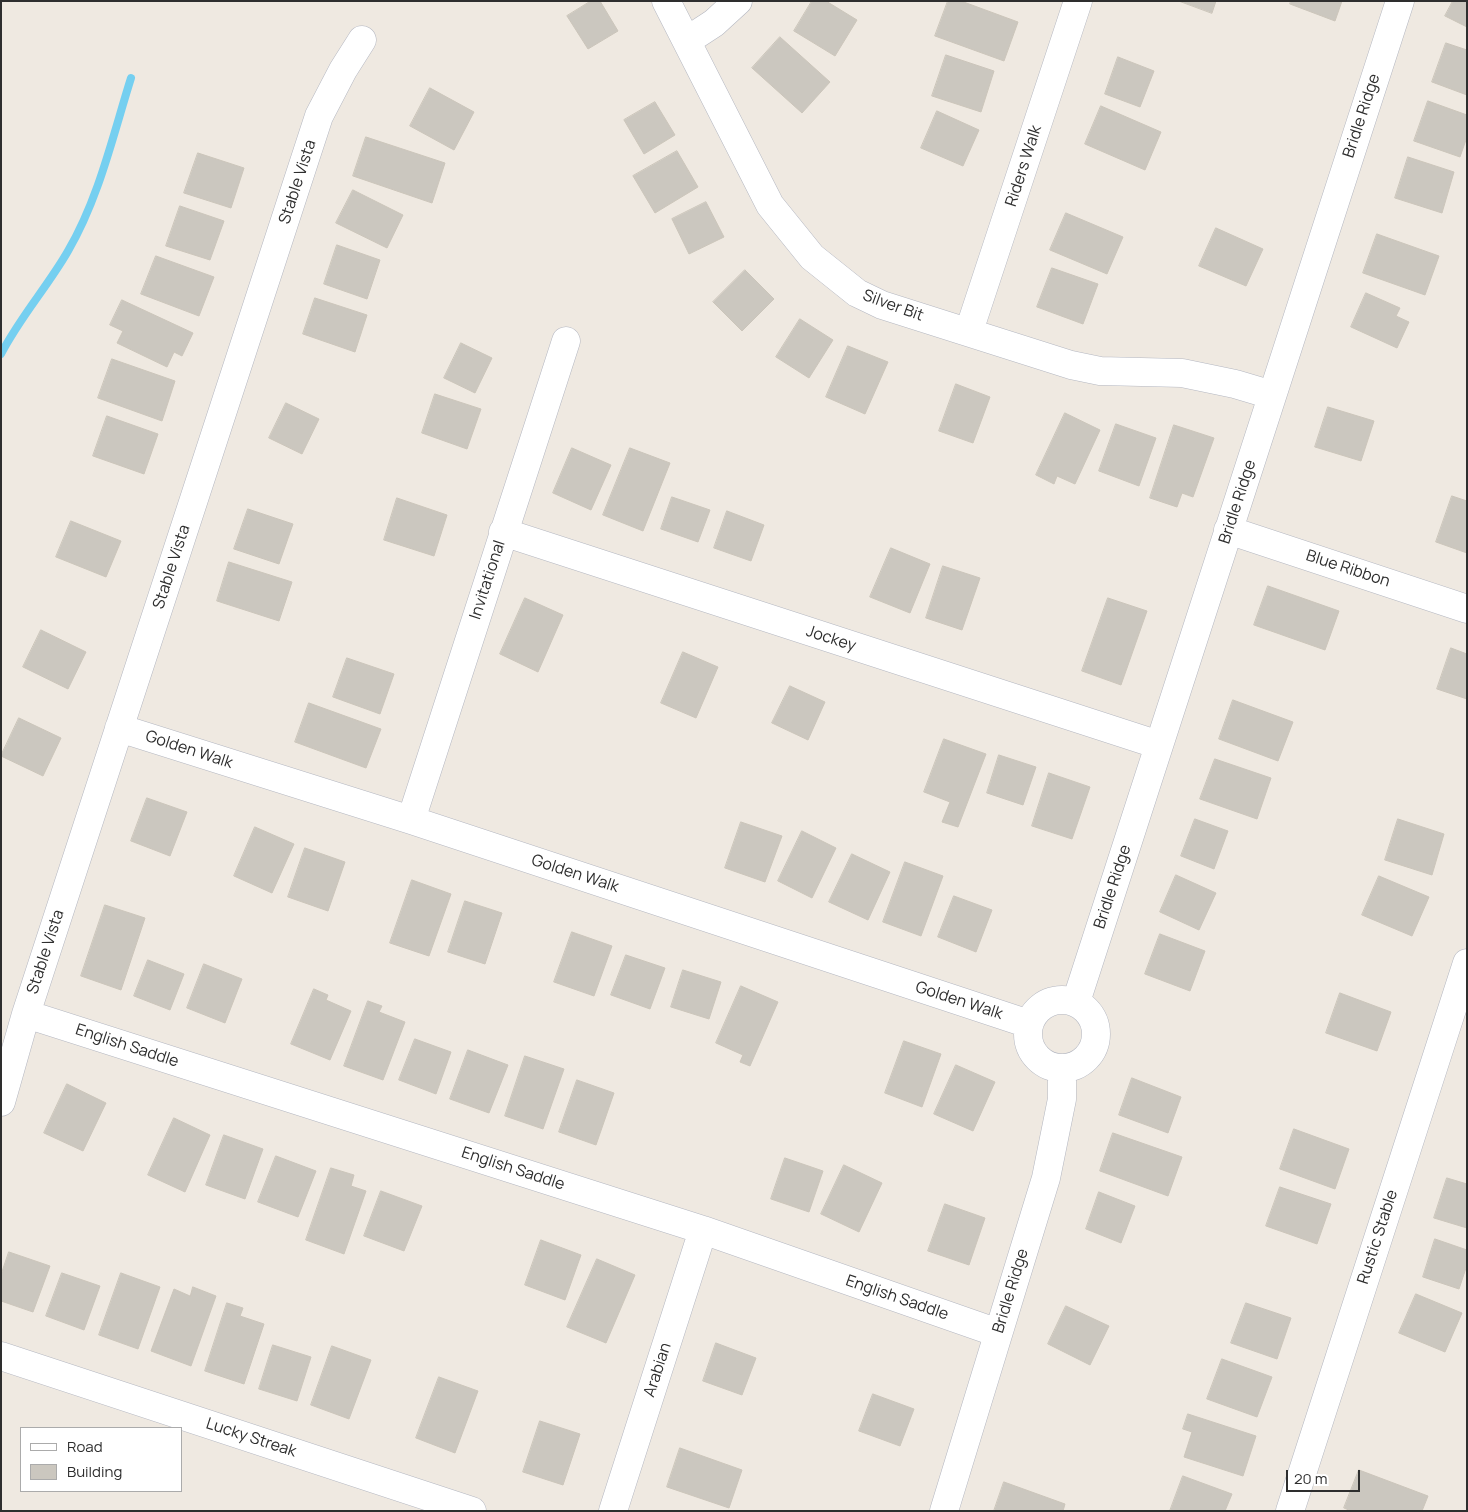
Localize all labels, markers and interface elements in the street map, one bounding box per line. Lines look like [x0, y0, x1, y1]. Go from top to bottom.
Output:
street label: Bridle Ridge [1339, 72, 1385, 160]
street label: Riders Walk [1002, 123, 1046, 209]
street label: Stable Vista [275, 137, 321, 227]
street label: Silver Bit [860, 286, 926, 326]
street label: Bridle Ridge [1215, 458, 1261, 546]
street label: Stable Vista [149, 522, 195, 612]
street label: Invitational [466, 538, 510, 622]
street label: Blue Ribbon [1304, 546, 1392, 592]
street label: Jockey [804, 622, 858, 656]
street label: Golden Walk [143, 727, 235, 773]
street label: Bridle Ridge [1090, 843, 1136, 931]
street label: Golden Walk [529, 851, 621, 897]
street label: Stable Vista [23, 907, 69, 997]
street label: Golden Walk [913, 978, 1005, 1024]
street label: English Saddle [73, 1020, 181, 1072]
street label: English Saddle [459, 1143, 567, 1195]
street label: Rustic Stable [1354, 1187, 1402, 1287]
street label: Bridle Ridge [989, 1246, 1033, 1336]
street label: English Saddle [843, 1271, 951, 1325]
street label: Arabian [640, 1340, 676, 1400]
street label: Lucky Streak [203, 1414, 299, 1462]
legend [20, 1427, 182, 1492]
text: Road [67, 1436, 103, 1457]
scale bar [1288, 1460, 1362, 1492]
text: Building [67, 1461, 122, 1482]
text: 20 m [1294, 1468, 1327, 1489]

